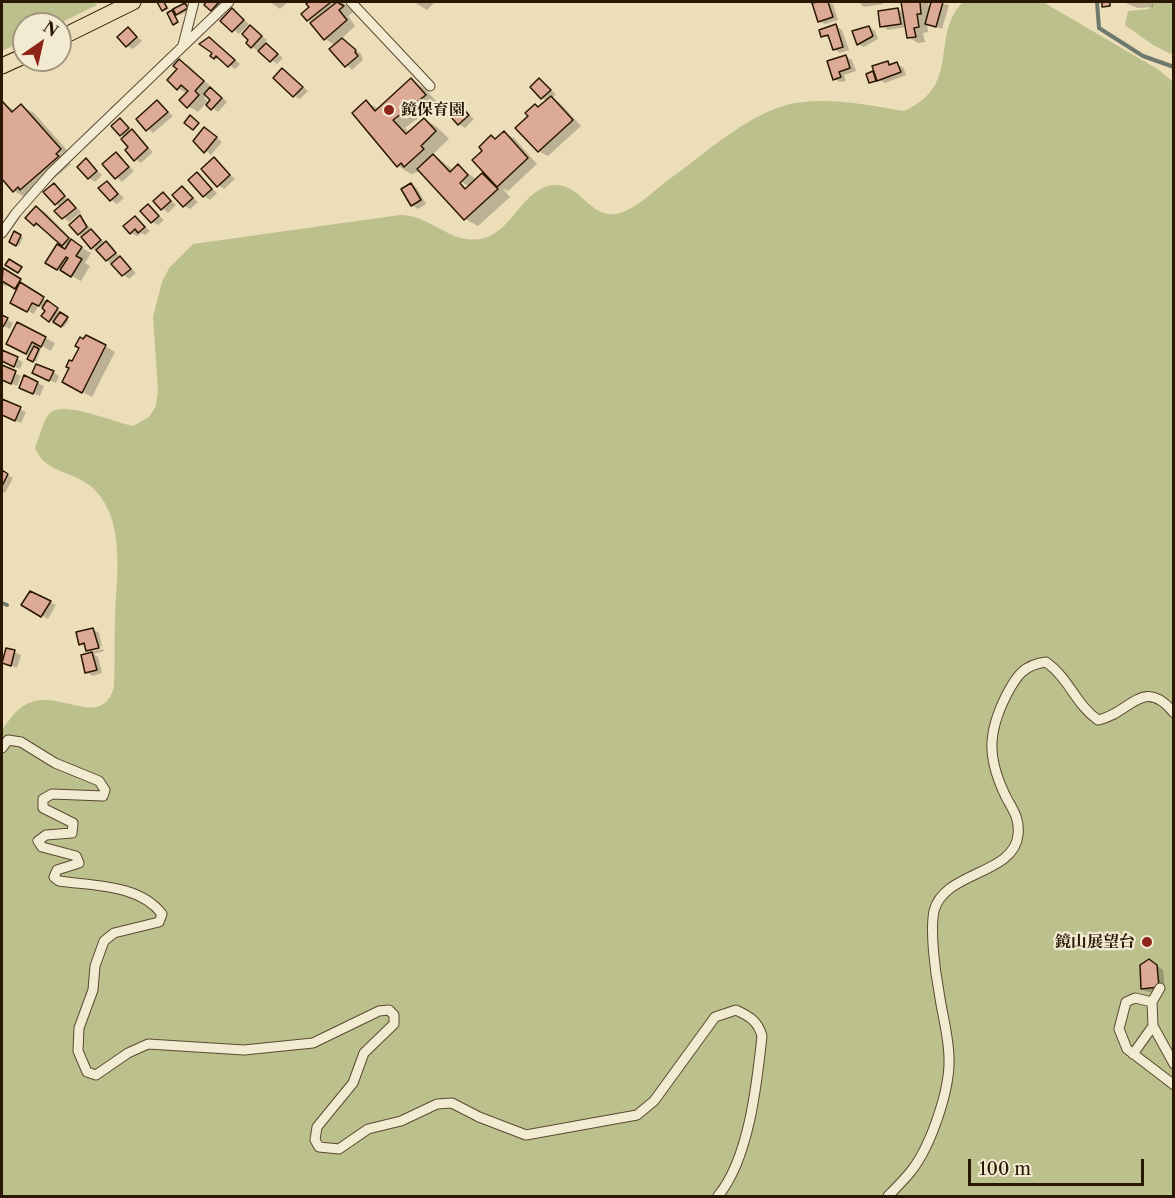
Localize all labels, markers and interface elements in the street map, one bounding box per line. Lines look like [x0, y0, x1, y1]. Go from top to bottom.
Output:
north arrow [12, 12, 72, 72]
text: N [40, 17, 62, 41]
place label: 鏡保育園 [401, 100, 465, 120]
marker: 鏡保育園 [382, 103, 396, 117]
place label: 鏡山展望台 [1055, 932, 1135, 952]
marker: 鏡山展望台 [1140, 935, 1154, 949]
scale bar [971, 1147, 1146, 1185]
text: 100 m [979, 1158, 1031, 1180]

